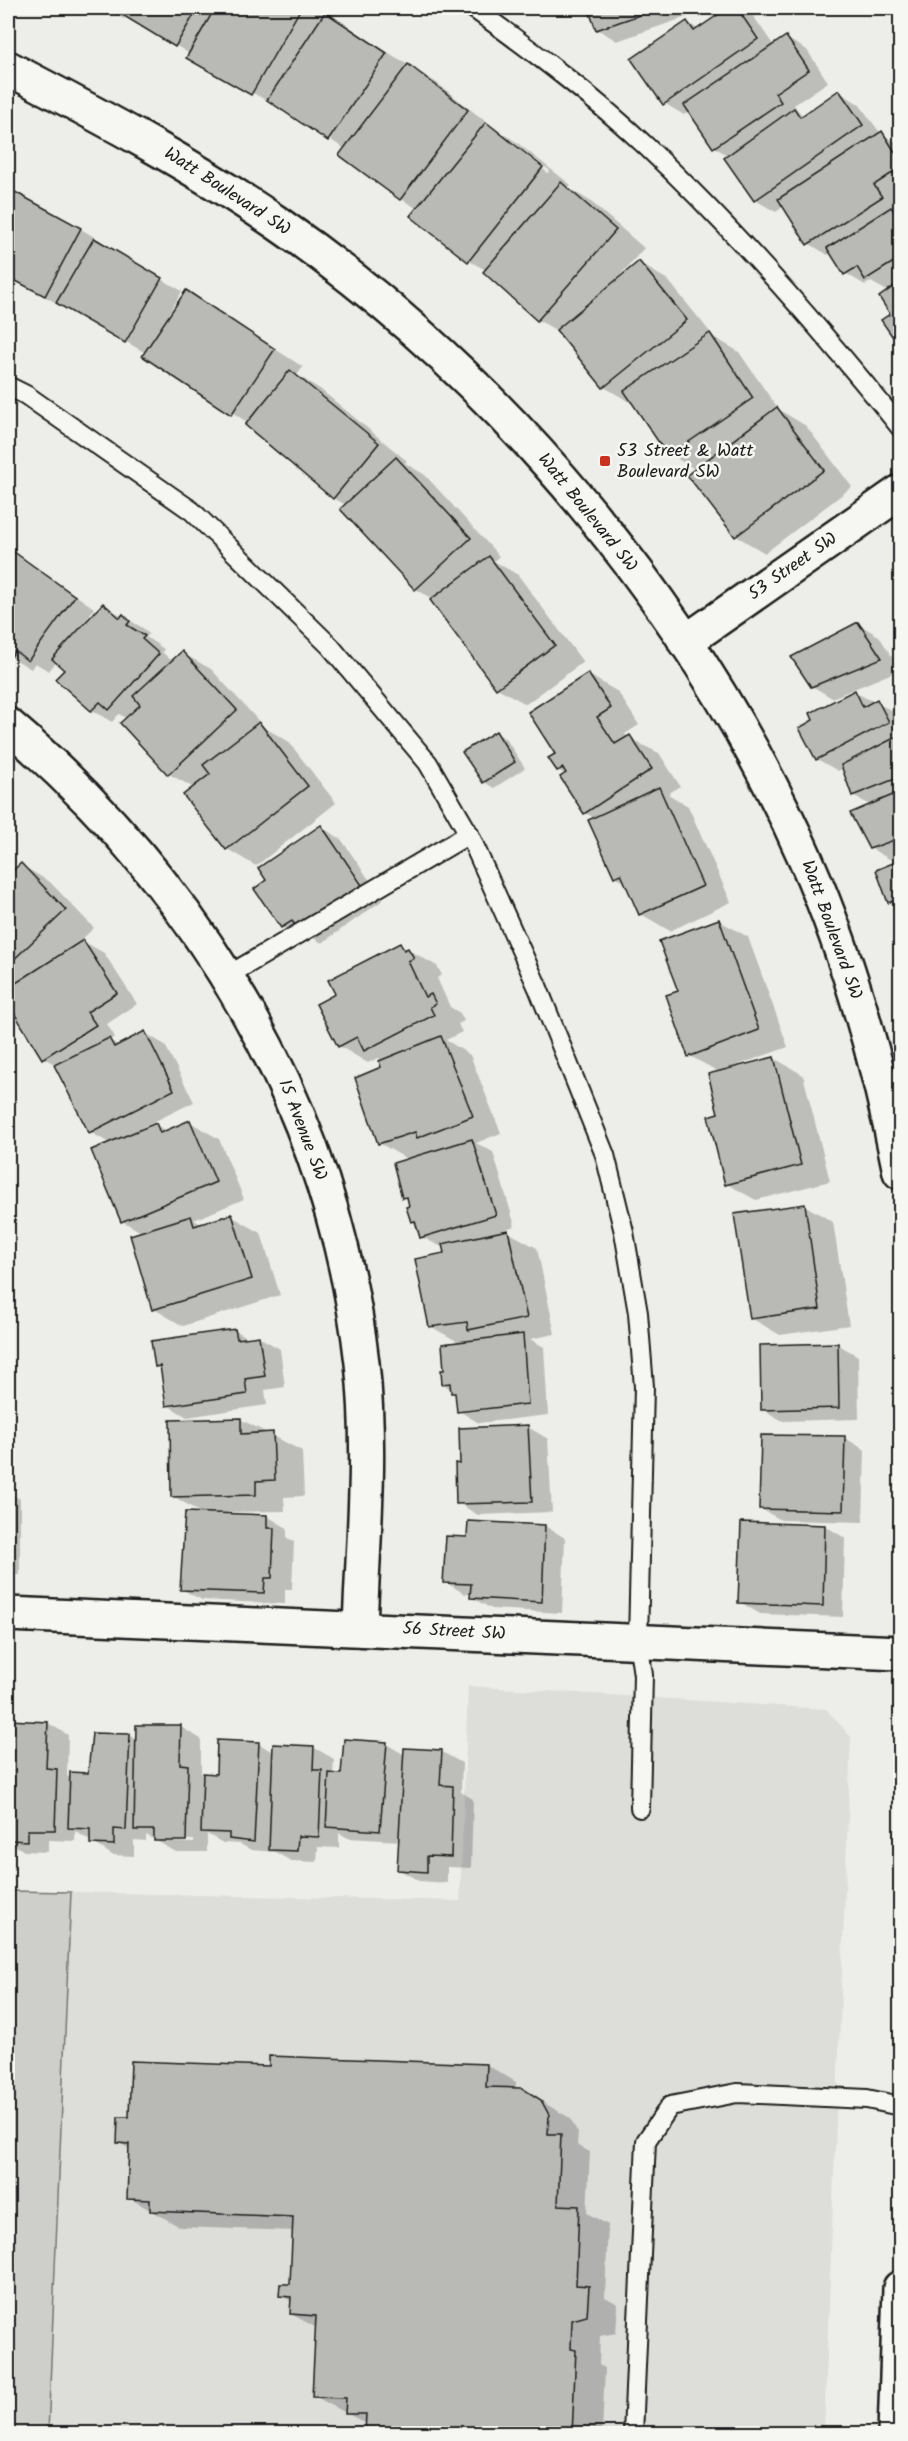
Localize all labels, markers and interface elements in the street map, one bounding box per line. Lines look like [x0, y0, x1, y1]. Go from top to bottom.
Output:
street label: Watt Boulevard SW [158, 140, 296, 244]
place label: 53 Street & Watt Boulevard SW [617, 437, 754, 487]
street label: Watt Boulevard SW [530, 447, 644, 579]
marker: 53 Street & Watt Boulevard SW [598, 454, 612, 468]
street label: 53 Street SW [742, 525, 844, 609]
street label: Watt Boulevard SW [792, 856, 870, 1004]
street label: 15 Avenue SW [269, 1075, 335, 1185]
street label: 56 Street SW [402, 1615, 506, 1649]

